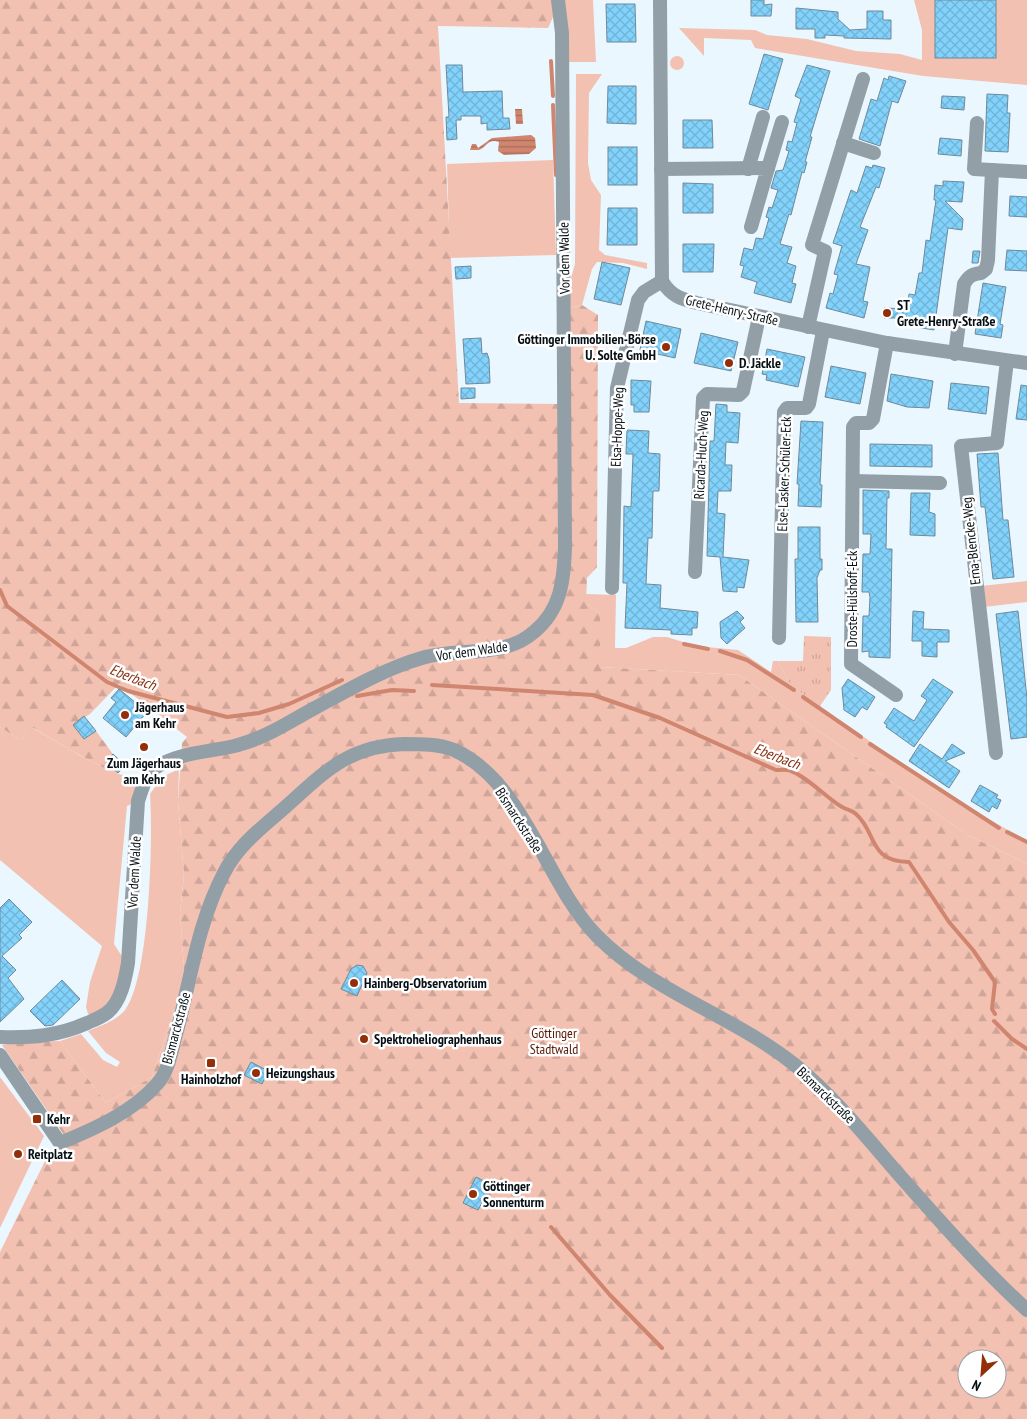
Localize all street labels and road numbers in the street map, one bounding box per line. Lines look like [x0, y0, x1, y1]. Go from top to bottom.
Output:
street label: Vor dem Walde [554, 222, 574, 295]
street label: Grete-Henry-Straße [684, 291, 780, 329]
street label: Elsa-Hoppe-Weg [607, 387, 627, 467]
street label: Ricarda-Huch-Weg [690, 410, 712, 500]
street label: Else-Lasker-Schüler-Eck [773, 415, 795, 532]
street label: Erna-Blencke-Weg [957, 496, 985, 586]
street label: Droste-Hülshoff-Eck [843, 550, 861, 647]
street label: Vor dem Walde [434, 637, 509, 665]
street label: Bismarckstraße [491, 784, 547, 856]
street label: Vor dem Walde [123, 835, 145, 909]
street label: Bismarckstraße [158, 990, 194, 1066]
street label: Bismarckstraße [793, 1063, 859, 1127]

